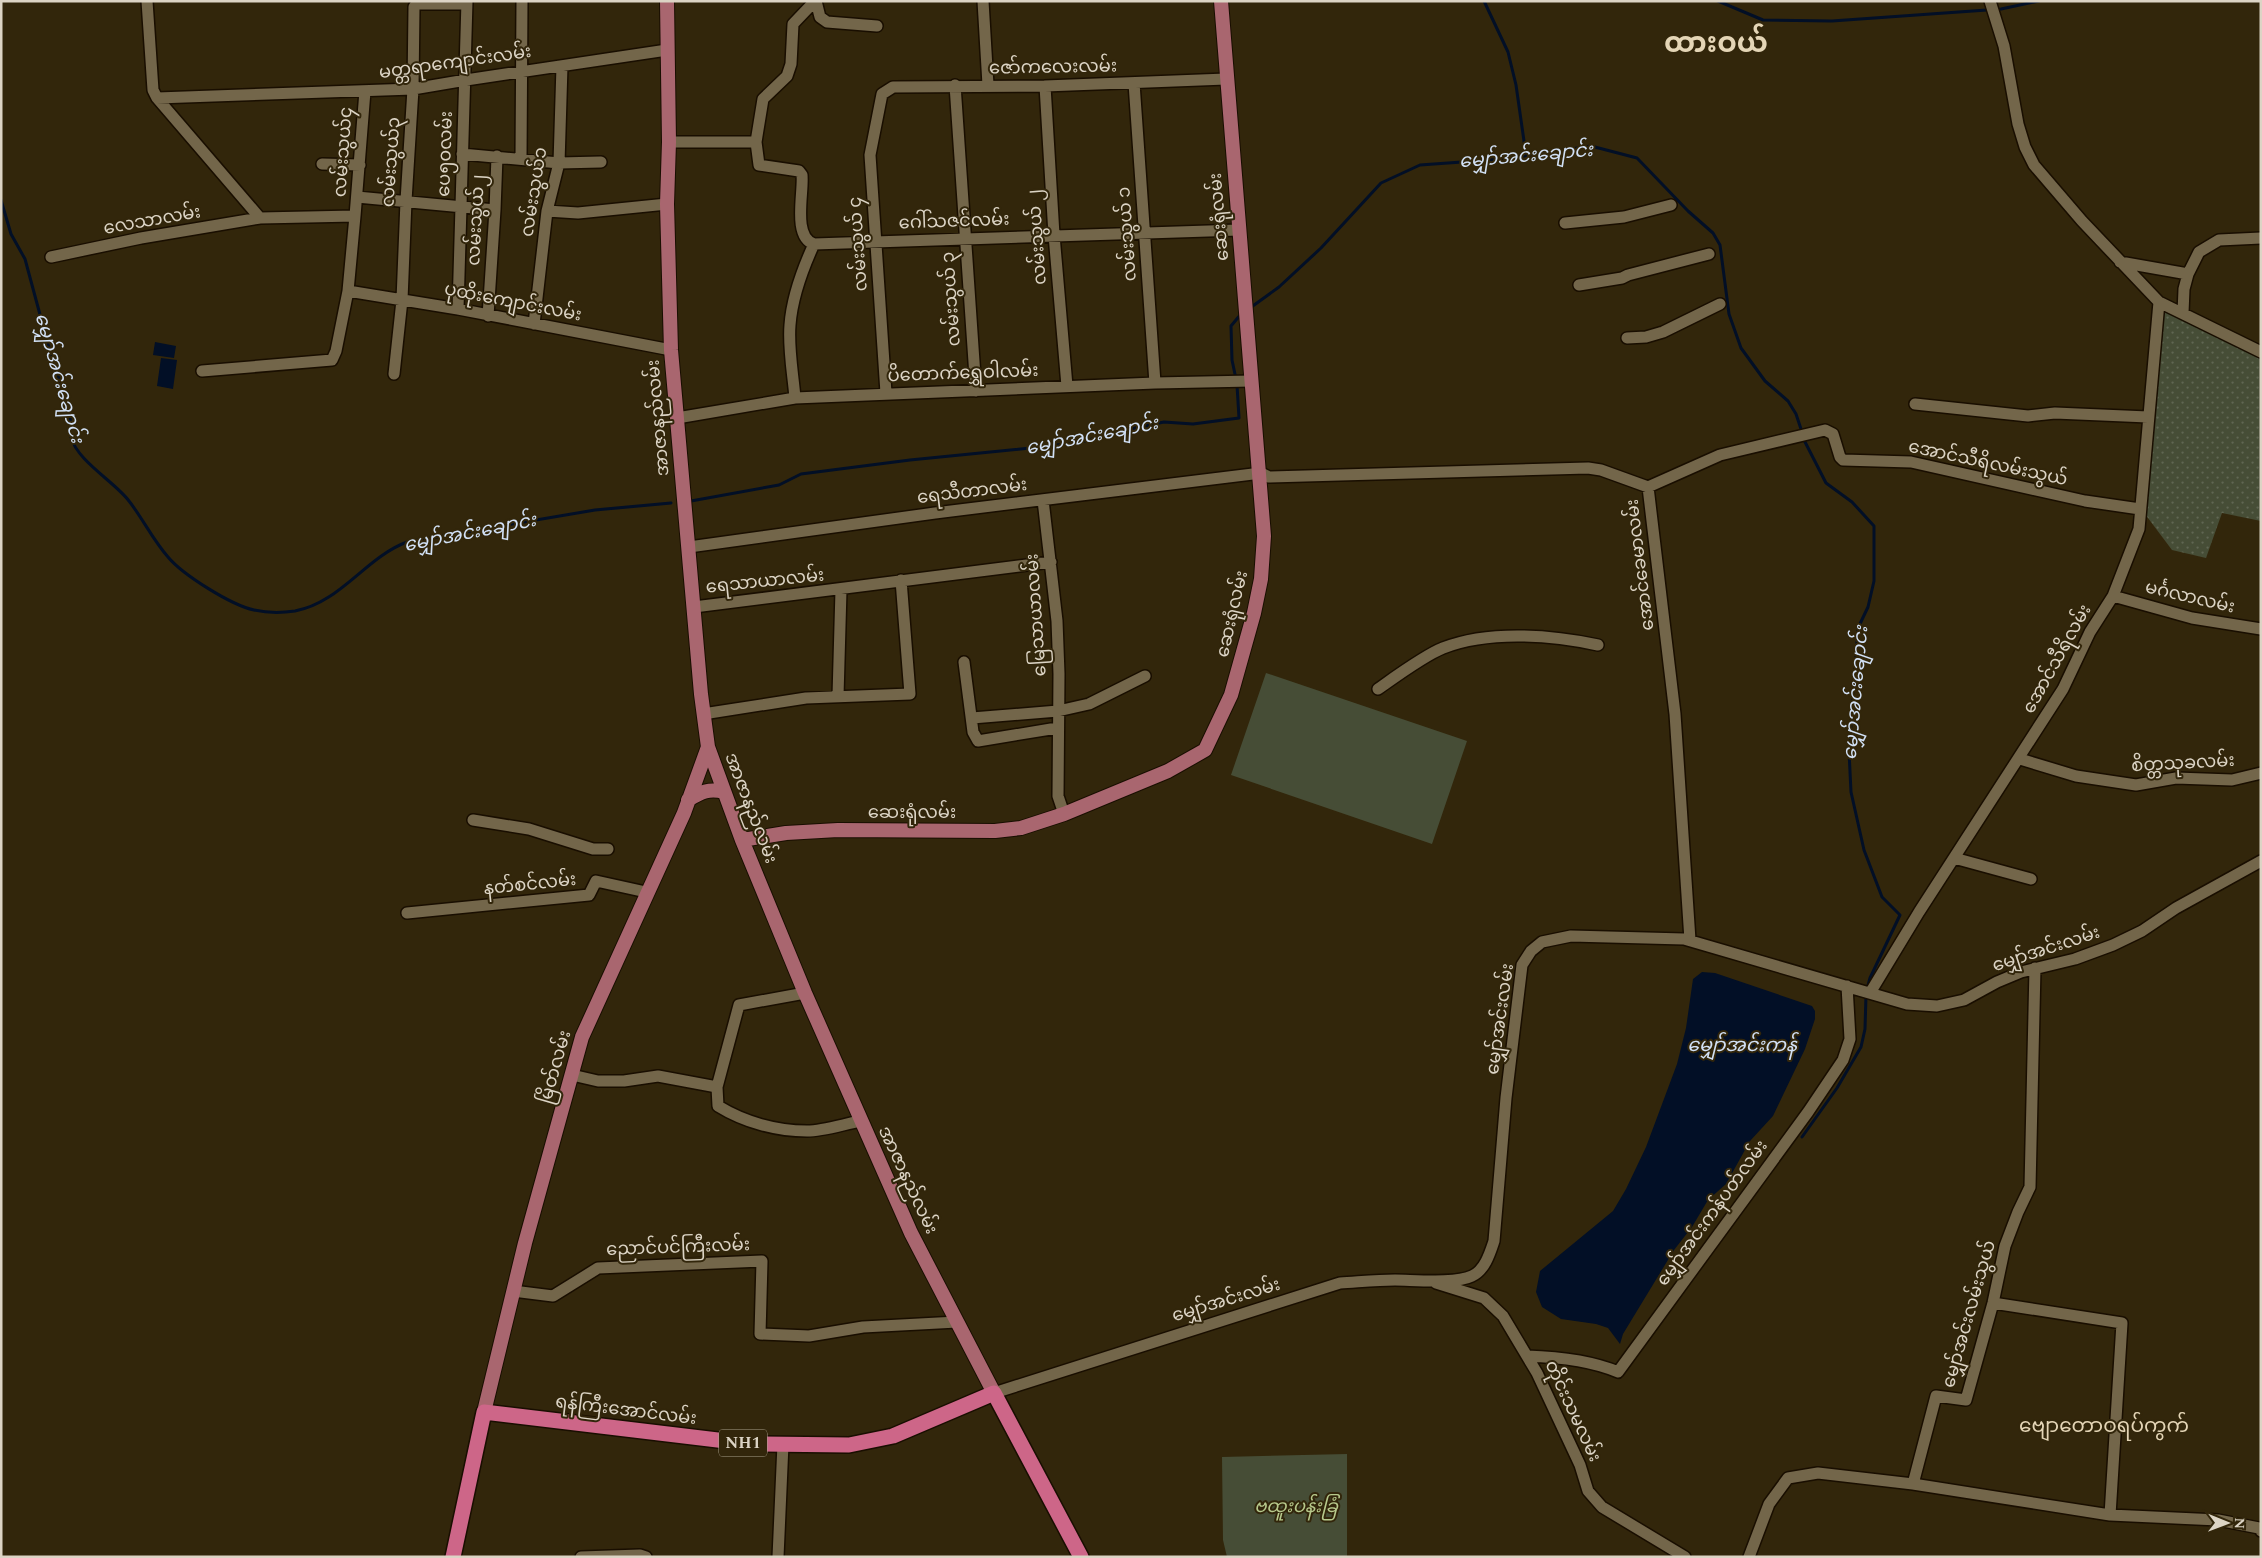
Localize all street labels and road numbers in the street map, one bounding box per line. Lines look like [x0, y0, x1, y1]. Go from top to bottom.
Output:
street label: မတ္တရာကျောင်းလမ်း [377, 38, 533, 87]
street label: ဇော်ကလေးလမ်း [989, 52, 1117, 82]
street label: လမ်းသွယ်၄ [326, 106, 361, 198]
street label: ပေ၅၀လမ်း [430, 111, 461, 197]
street label: လမ်းသွယ်၃ [374, 116, 409, 208]
street label: လမ်းသွယ်၁ [514, 145, 555, 239]
street label: ဆေးရုံလမ်း [1202, 172, 1237, 262]
street label: လမ်းသွယ်၂ [460, 174, 493, 266]
street label: လမ်းသွယ် ၁ [1110, 186, 1145, 282]
street label: လမ်းသွယ် ၂ [1020, 188, 1055, 286]
street label: လမ်းသွယ် ၄ [841, 196, 876, 292]
street label: လေသာလမ်း [101, 198, 203, 242]
street label: ဂေါ်သဇင်လမ်း [898, 206, 1010, 236]
street label: လမ်းသွယ် ၃ [934, 251, 969, 347]
street label: ပုထိုးကျောင်းလမ်း [442, 274, 584, 330]
street label: ပိတောက်ရွှေဝါလမ်း [887, 356, 1039, 390]
street label: အာဇာနည်လမ်း [639, 359, 678, 477]
street label: အောင်သီရိလမ်းသွယ် [1906, 432, 2070, 494]
street label: ရေသီတာလမ်း [915, 470, 1029, 512]
street label: အောင်ခေမာလမ်း [1619, 498, 1661, 632]
street label: မြေသာယာလမ်း [1018, 553, 1055, 677]
street label: ရေသာယာလမ်း [704, 561, 826, 602]
street label: ဆေးရုံလမ်း [1209, 568, 1256, 660]
street label: မင်္ဂလာလမ်း [2142, 574, 2238, 620]
street label: အောင်သီရိလမ်း [2015, 599, 2099, 719]
street label: စိတ္တသုခလမ်း [2131, 746, 2235, 780]
street label: အာဇာနည်လမ်း [717, 749, 785, 868]
street label: ဆေးရုံလမ်း [868, 799, 956, 827]
street label: နတ်စင်လမ်း [482, 866, 578, 903]
street label: မျှော်အင်းလမ်း [1989, 919, 2104, 980]
street label: မျှော်အင်းလမ်း [1479, 962, 1522, 1076]
street label: မြိတ်လမ်း [531, 1027, 579, 1107]
street label: အာဇာနည်လမ်း [870, 1121, 945, 1239]
street label: မျှော်အင်းကန်ပတ်လမ်း [1650, 1134, 1775, 1292]
street label: ညောင်ပင်ကြီးလမ်း [605, 1230, 751, 1264]
street label: မျှော်အင်းလမ်းသွယ် [1935, 1237, 2004, 1391]
street label: မျှော်အင်းလမ်း [1169, 1271, 1284, 1330]
street label: တိုင်းသမလမ်း [1537, 1355, 1609, 1467]
street label: ရန်ကြီးအောင်လမ်း [554, 1387, 698, 1433]
road number: NH1 [719, 1430, 767, 1456]

